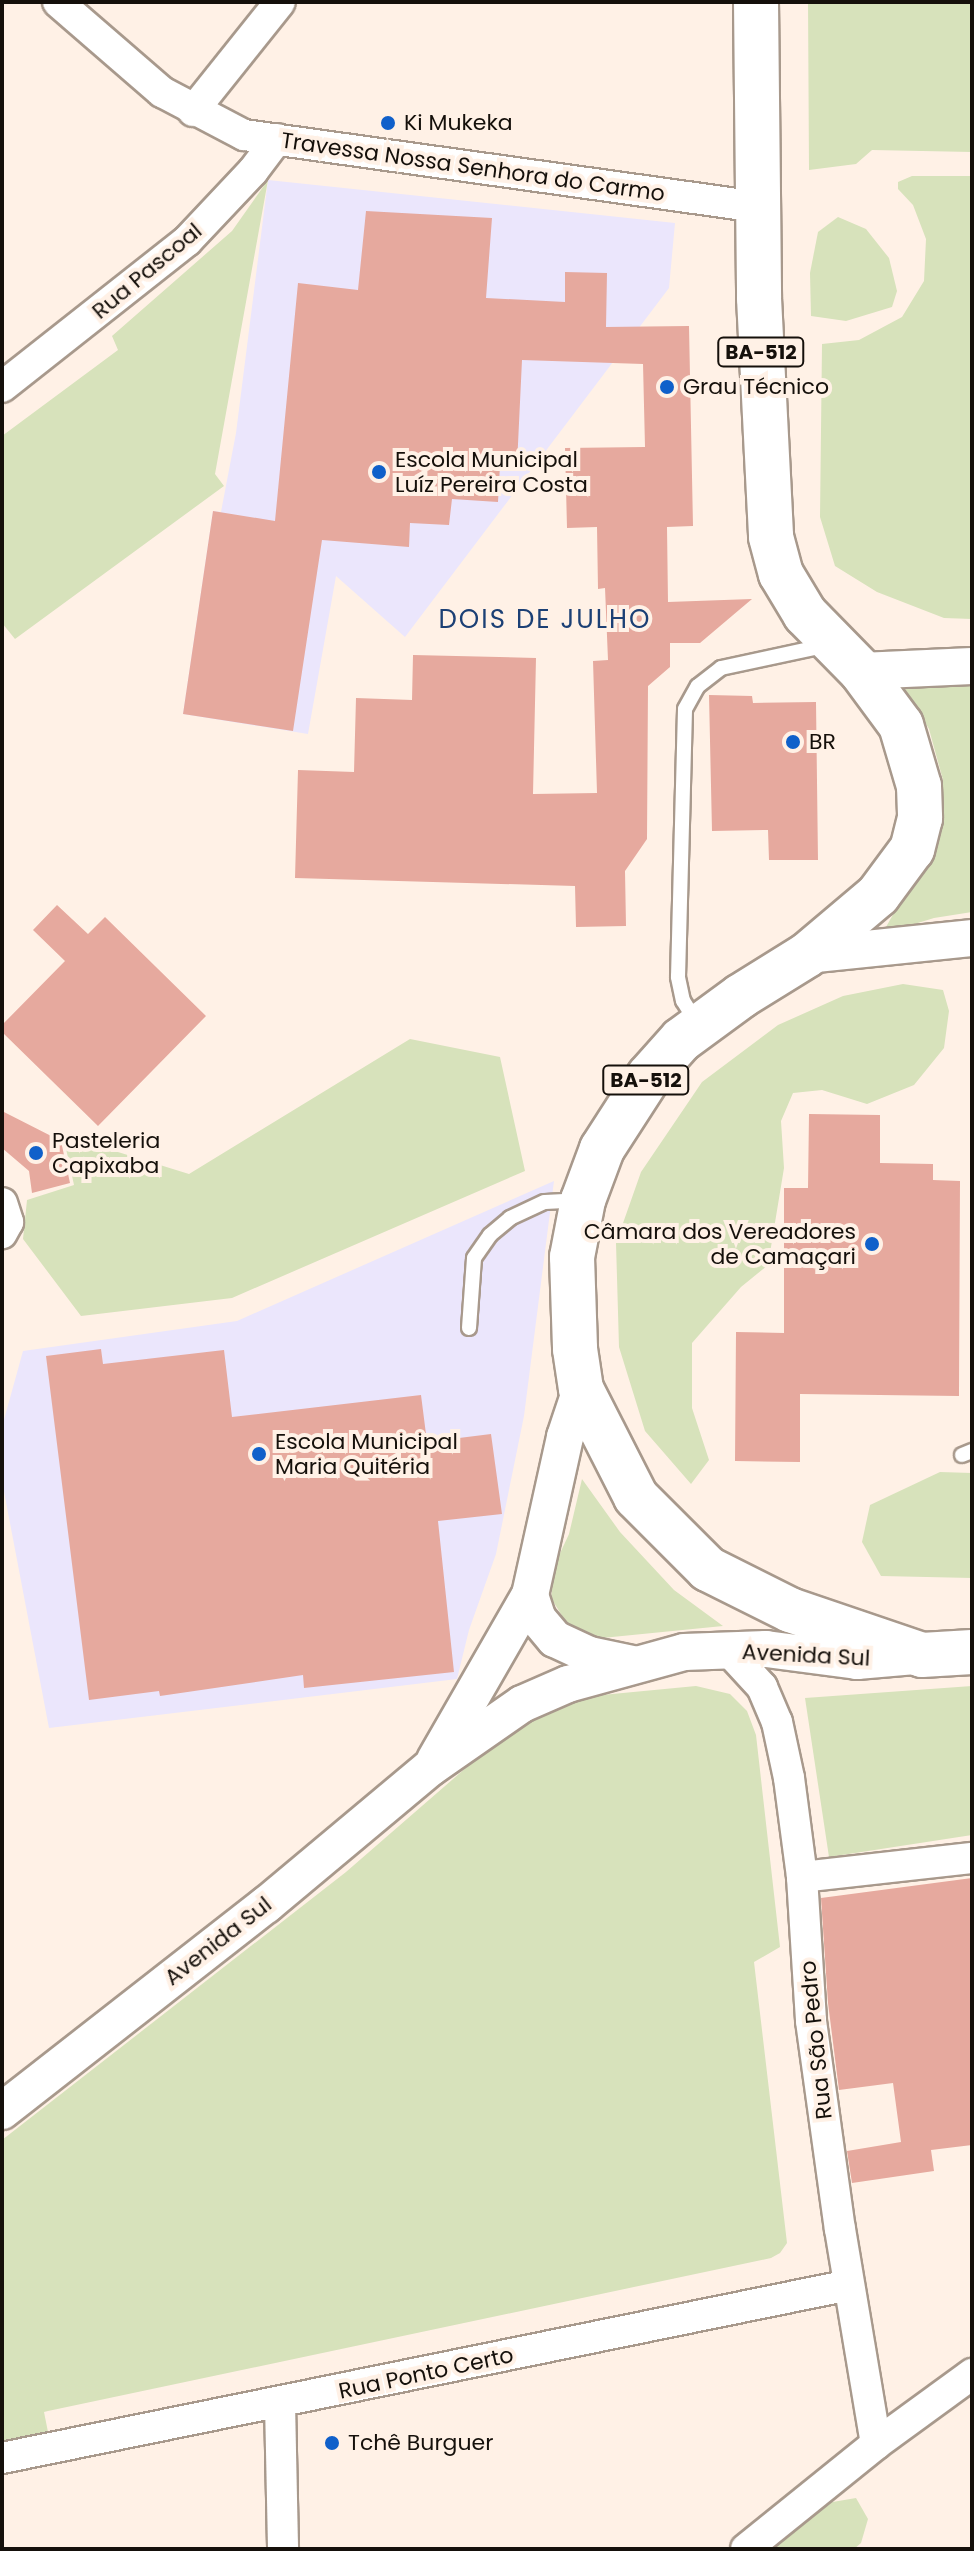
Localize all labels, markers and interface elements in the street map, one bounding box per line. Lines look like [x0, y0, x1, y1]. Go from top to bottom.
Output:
place label: Ki Mukeka [404, 110, 513, 136]
marker: Ki Mukeka [379, 114, 397, 132]
street label: Travessa Nossa Senhora do Carmo [279, 127, 667, 207]
street label: Rua Pascoal [87, 217, 207, 325]
road number: BA-512 [717, 336, 805, 368]
place label: Grau Técnico [683, 374, 829, 400]
marker: Grau Técnico [658, 378, 676, 396]
place label: Escola Municipal Luíz Pereira Costa [395, 446, 588, 498]
marker: Escola Municipal Luíz Pereira Costa [370, 463, 388, 481]
district label: DOIS DE JULHO [438, 604, 652, 636]
place label: BR [809, 729, 836, 755]
marker: BR [784, 733, 802, 751]
road number: BA-512 [602, 1064, 690, 1096]
place label: Pasteleria Capixaba [52, 1127, 160, 1178]
marker: Pasteleria Capixaba [27, 1144, 45, 1162]
place label: Câmara dos Vereadores de Camaçari [584, 1218, 856, 1270]
marker: Câmara dos Vereadores de Camaçari [863, 1235, 881, 1253]
place label: Escola Municipal Maria Quitéria [275, 1428, 458, 1480]
marker: Escola Municipal Maria Quitéria [250, 1445, 268, 1463]
street label: Avenida Sul [741, 1638, 871, 1672]
street label: Avenida Sul [159, 1891, 277, 1991]
street label: Rua São Pedro [795, 1959, 837, 2121]
street label: Rua Ponto Certo [336, 2342, 516, 2404]
place label: Tchê Burguer [348, 2430, 493, 2456]
marker: Tchê Burguer [323, 2434, 341, 2452]

